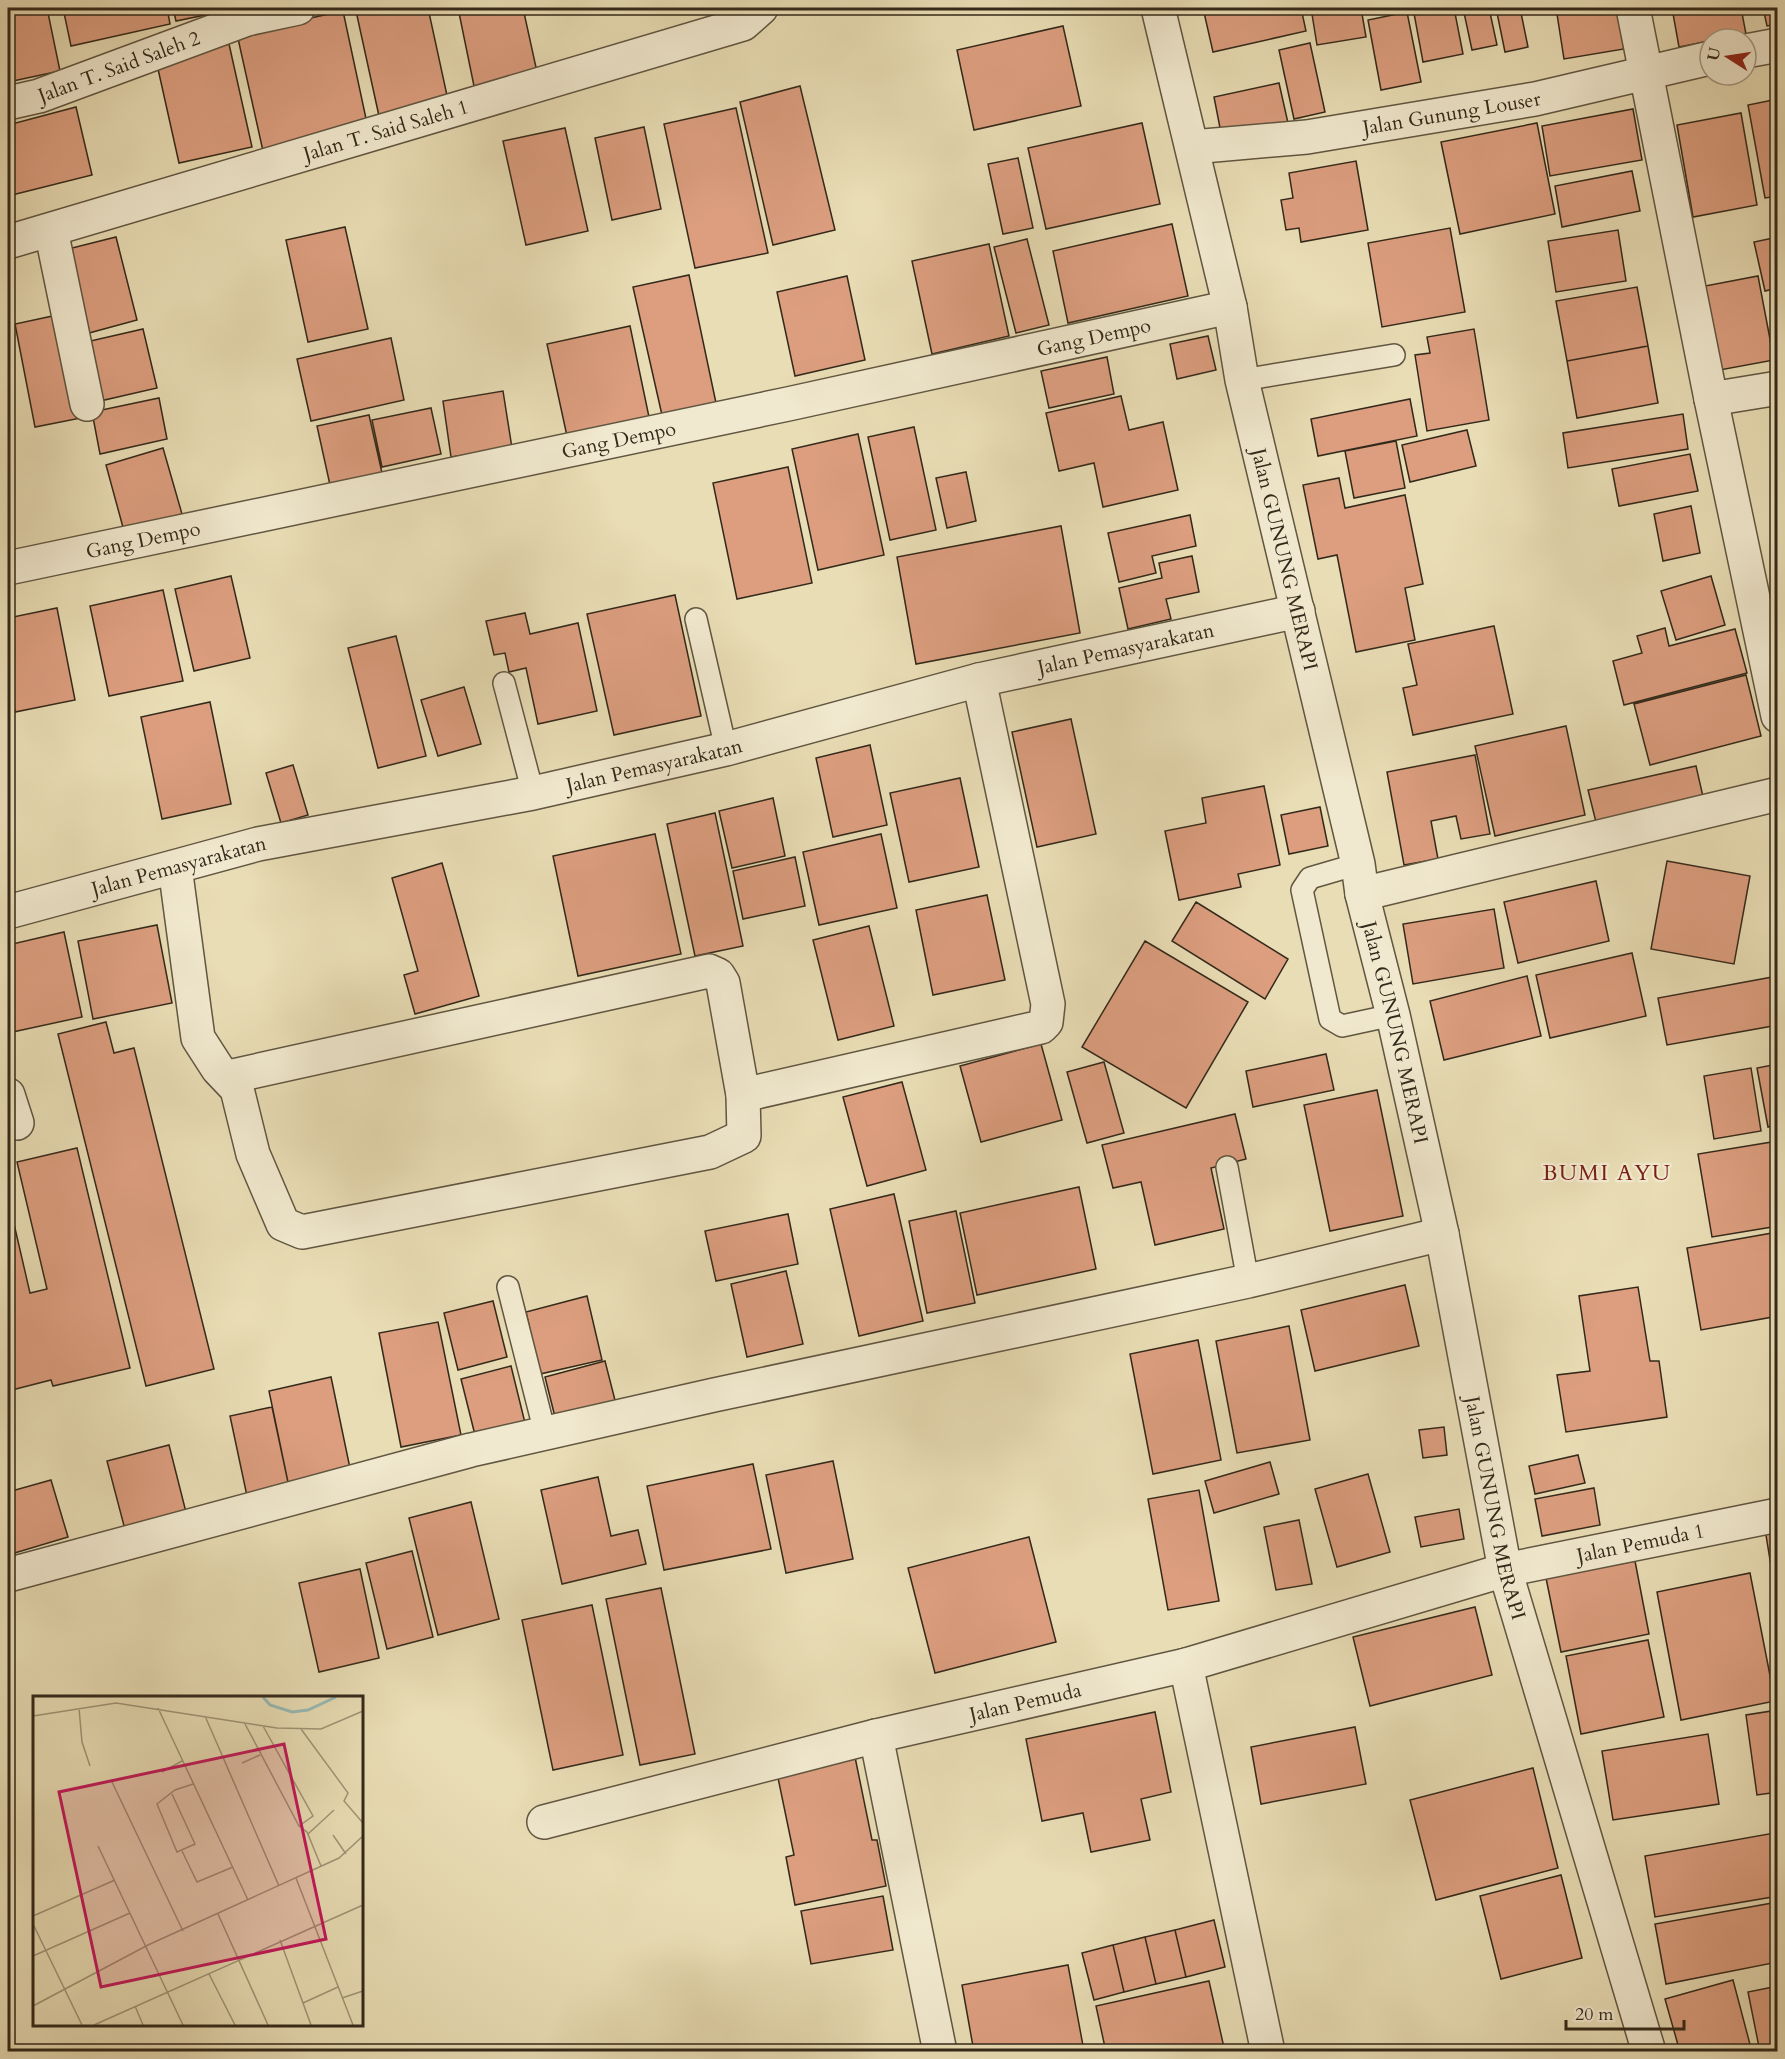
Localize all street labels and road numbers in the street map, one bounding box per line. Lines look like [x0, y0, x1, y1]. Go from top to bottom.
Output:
street label: Jalan T. Said Saleh 2 [31, 24, 204, 110]
street label: Jalan Gunung Louser [1358, 84, 1544, 142]
street label: Jalan T. Said Saleh 1 [297, 93, 471, 168]
street label: Gang Dempo [1034, 311, 1153, 363]
street label: Gang Dempo [559, 414, 678, 465]
street label: Jalan GUNUNG MERAPI [1245, 443, 1325, 673]
street label: Gang Dempo [83, 514, 203, 565]
street label: Jalan Pemasyarakatan [1032, 616, 1217, 681]
street label: Jalan Pemasyarakatan [560, 732, 746, 799]
street label: Jalan Pemasyarakatan [85, 829, 269, 903]
street label: Jalan GUNUNG MERAPI [1355, 915, 1435, 1146]
street label: Jalan GUNUNG MERAPI [1459, 1391, 1533, 1623]
street label: Jalan Pemuda 1 [1571, 1517, 1707, 1569]
street label: Jalan Pemuda [964, 1676, 1084, 1728]

